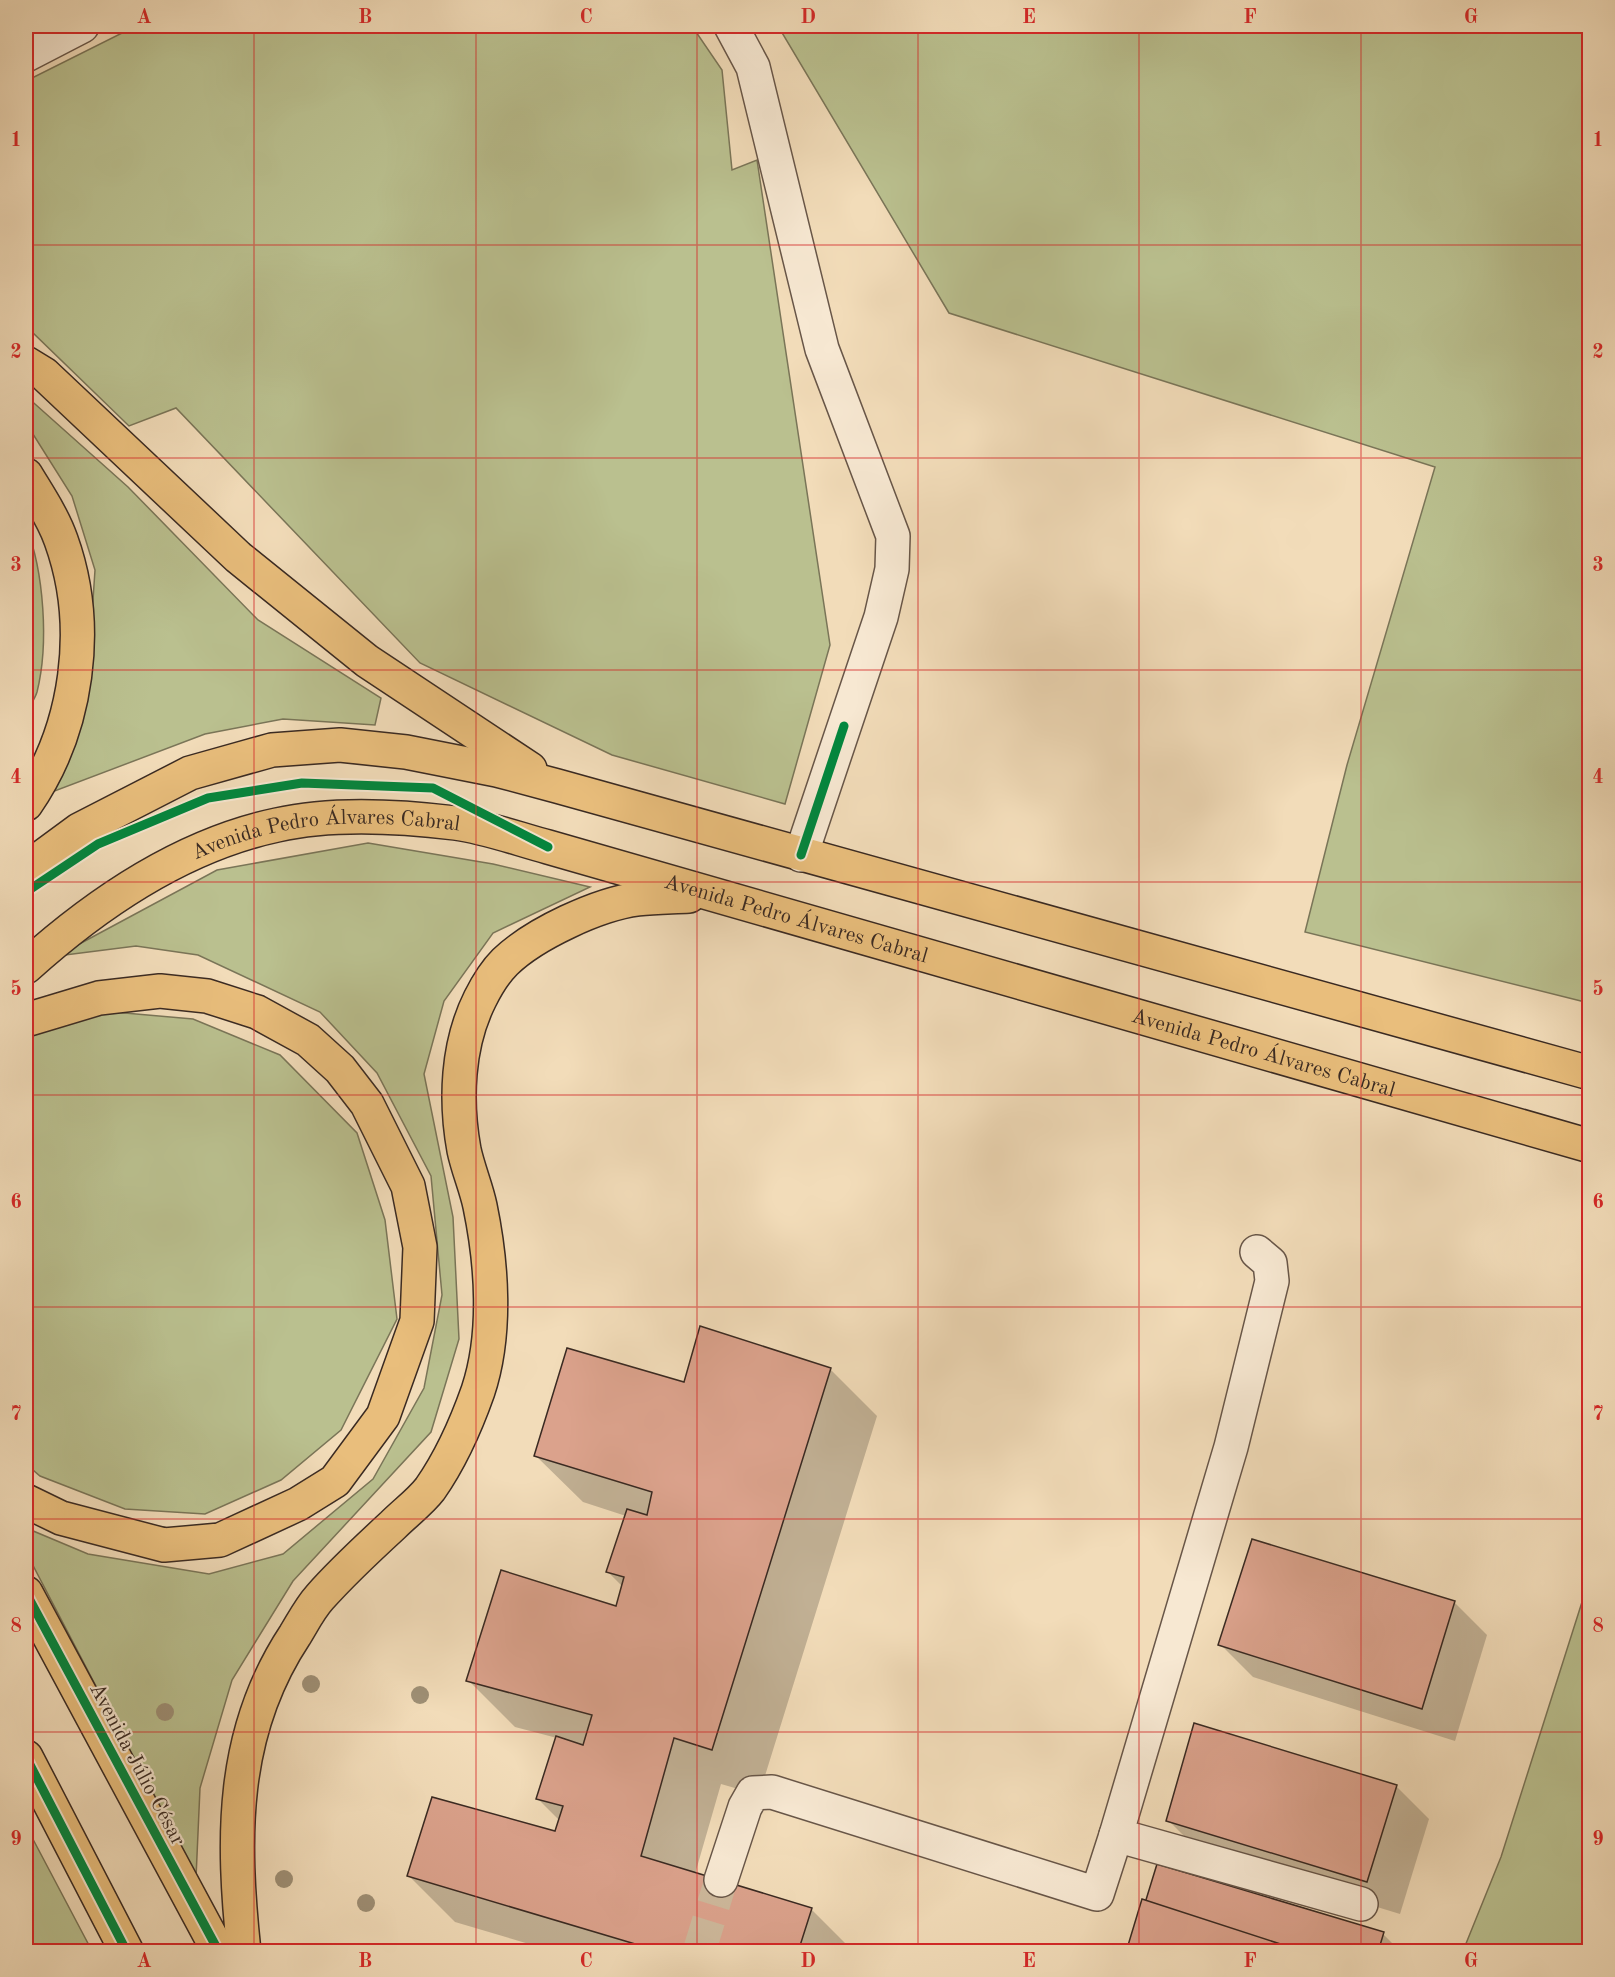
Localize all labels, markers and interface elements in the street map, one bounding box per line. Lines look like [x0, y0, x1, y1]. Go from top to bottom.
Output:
text: A [136, 8, 152, 28]
text: B [358, 8, 372, 28]
text: C [579, 8, 593, 28]
text: D [800, 8, 816, 28]
text: E [1022, 8, 1036, 28]
text: F [1243, 8, 1257, 28]
text: G [1464, 8, 1478, 28]
text: 1 [10, 131, 22, 151]
text: 1 [1592, 131, 1604, 151]
text: 2 [10, 343, 22, 363]
text: 2 [1592, 343, 1604, 363]
text: 3 [10, 556, 22, 576]
text: 3 [1592, 556, 1604, 576]
text: 4 [10, 768, 22, 788]
text: 4 [1592, 768, 1604, 788]
street label: Avenida Pedro Álvares Cabral [189, 804, 462, 864]
street label: Avenida Pedro Álvares Cabral [662, 872, 930, 968]
text: 5 [10, 979, 22, 1000]
text: 5 [1592, 979, 1604, 1000]
street label: Avenida Pedro Álvares Cabral [1129, 1006, 1398, 1102]
text: 6 [10, 1193, 22, 1213]
text: 6 [1592, 1193, 1604, 1213]
text: 7 [10, 1405, 22, 1425]
text: 7 [1592, 1405, 1604, 1425]
text: 8 [10, 1617, 22, 1637]
text: 8 [1592, 1617, 1604, 1637]
street label: Avenida Júlio César [85, 1680, 189, 1850]
text: 9 [10, 1830, 22, 1850]
text: 9 [1592, 1830, 1604, 1850]
text: A [136, 1952, 152, 1972]
text: B [358, 1952, 372, 1972]
text: C [579, 1952, 593, 1972]
text: D [800, 1952, 816, 1972]
text: E [1022, 1952, 1036, 1972]
text: F [1243, 1952, 1257, 1972]
text: G [1464, 1952, 1478, 1972]

